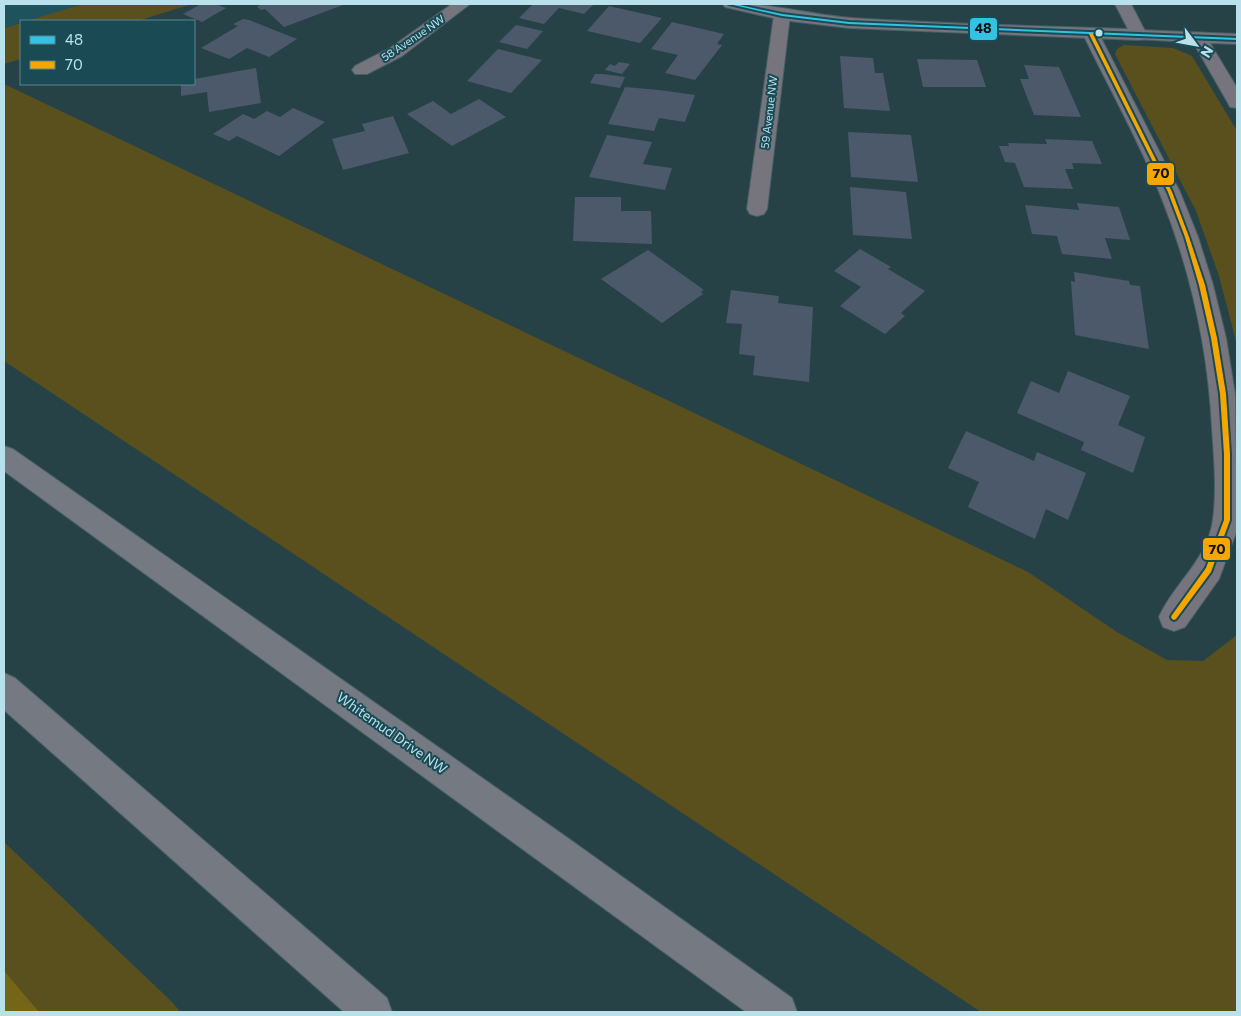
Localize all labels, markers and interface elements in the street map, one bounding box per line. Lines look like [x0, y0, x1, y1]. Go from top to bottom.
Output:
street label: 58 Avenue NW [379, 12, 447, 63]
line badge: 48 [969, 17, 998, 41]
text: 48 [974, 19, 992, 36]
legend [20, 20, 195, 85]
north arrow [1171, 20, 1221, 70]
unlabelled marker [1094, 28, 1104, 38]
text: 48 [65, 30, 83, 48]
text: N [1197, 43, 1217, 61]
text: 70 [65, 55, 83, 73]
street label: 59 Avenue NW [758, 75, 779, 149]
line badge: 70 [1146, 162, 1175, 186]
text: 70 [1153, 164, 1169, 181]
line badge: 70 [1202, 537, 1231, 561]
text: 70 [1209, 540, 1225, 557]
street label: Whitemud Drive NW [334, 688, 451, 777]

